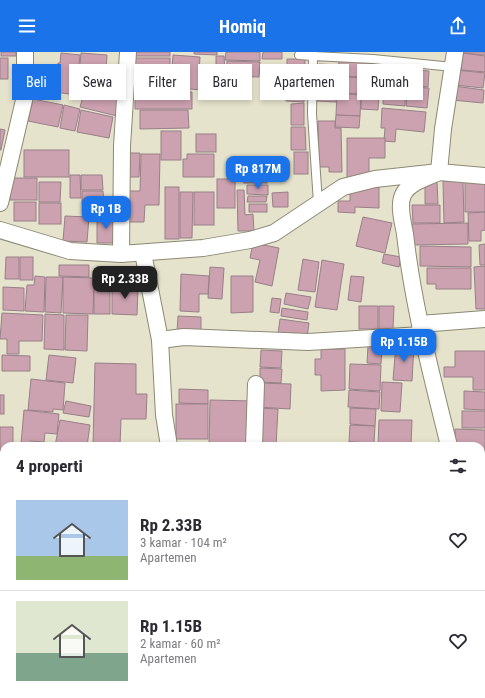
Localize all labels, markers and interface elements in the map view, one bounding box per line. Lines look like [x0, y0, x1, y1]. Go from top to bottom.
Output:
icon: menu [16, 15, 38, 37]
icon: share [447, 15, 469, 37]
text: Homiq [219, 16, 266, 37]
chip: Beli [12, 64, 61, 100]
chip: Sewa [69, 64, 126, 100]
chip: Filter [134, 64, 190, 100]
chip: Baru [198, 64, 252, 100]
chip: Apartemen [260, 64, 349, 100]
chip: Rumah [357, 64, 423, 100]
pin: Rp 817M [221, 156, 295, 190]
text: Rp 817M [235, 161, 281, 176]
pin: Rp 1B [78, 196, 134, 230]
text: Rp 1B [91, 201, 121, 216]
pin: Rp 2.33B [84, 266, 166, 300]
text: Rp 2.33B [101, 271, 149, 286]
pin: Rp 1.15B [363, 329, 445, 363]
text: Rp 1.15B [380, 334, 428, 349]
icon: filters [447, 455, 469, 477]
text: 4 properti [16, 456, 83, 476]
text: Rp 2.33B [140, 515, 202, 535]
icon: home [48, 516, 96, 564]
icon: heart [447, 529, 469, 551]
text: 3 kamar · 104 m² [140, 535, 227, 550]
text: Apartemen [140, 550, 197, 565]
text: Rp 1.15B [140, 616, 202, 636]
icon: home [48, 617, 96, 665]
icon: heart [447, 630, 469, 652]
text: 2 kamar · 60 m² [140, 636, 221, 651]
text: Apartemen [140, 651, 197, 666]

